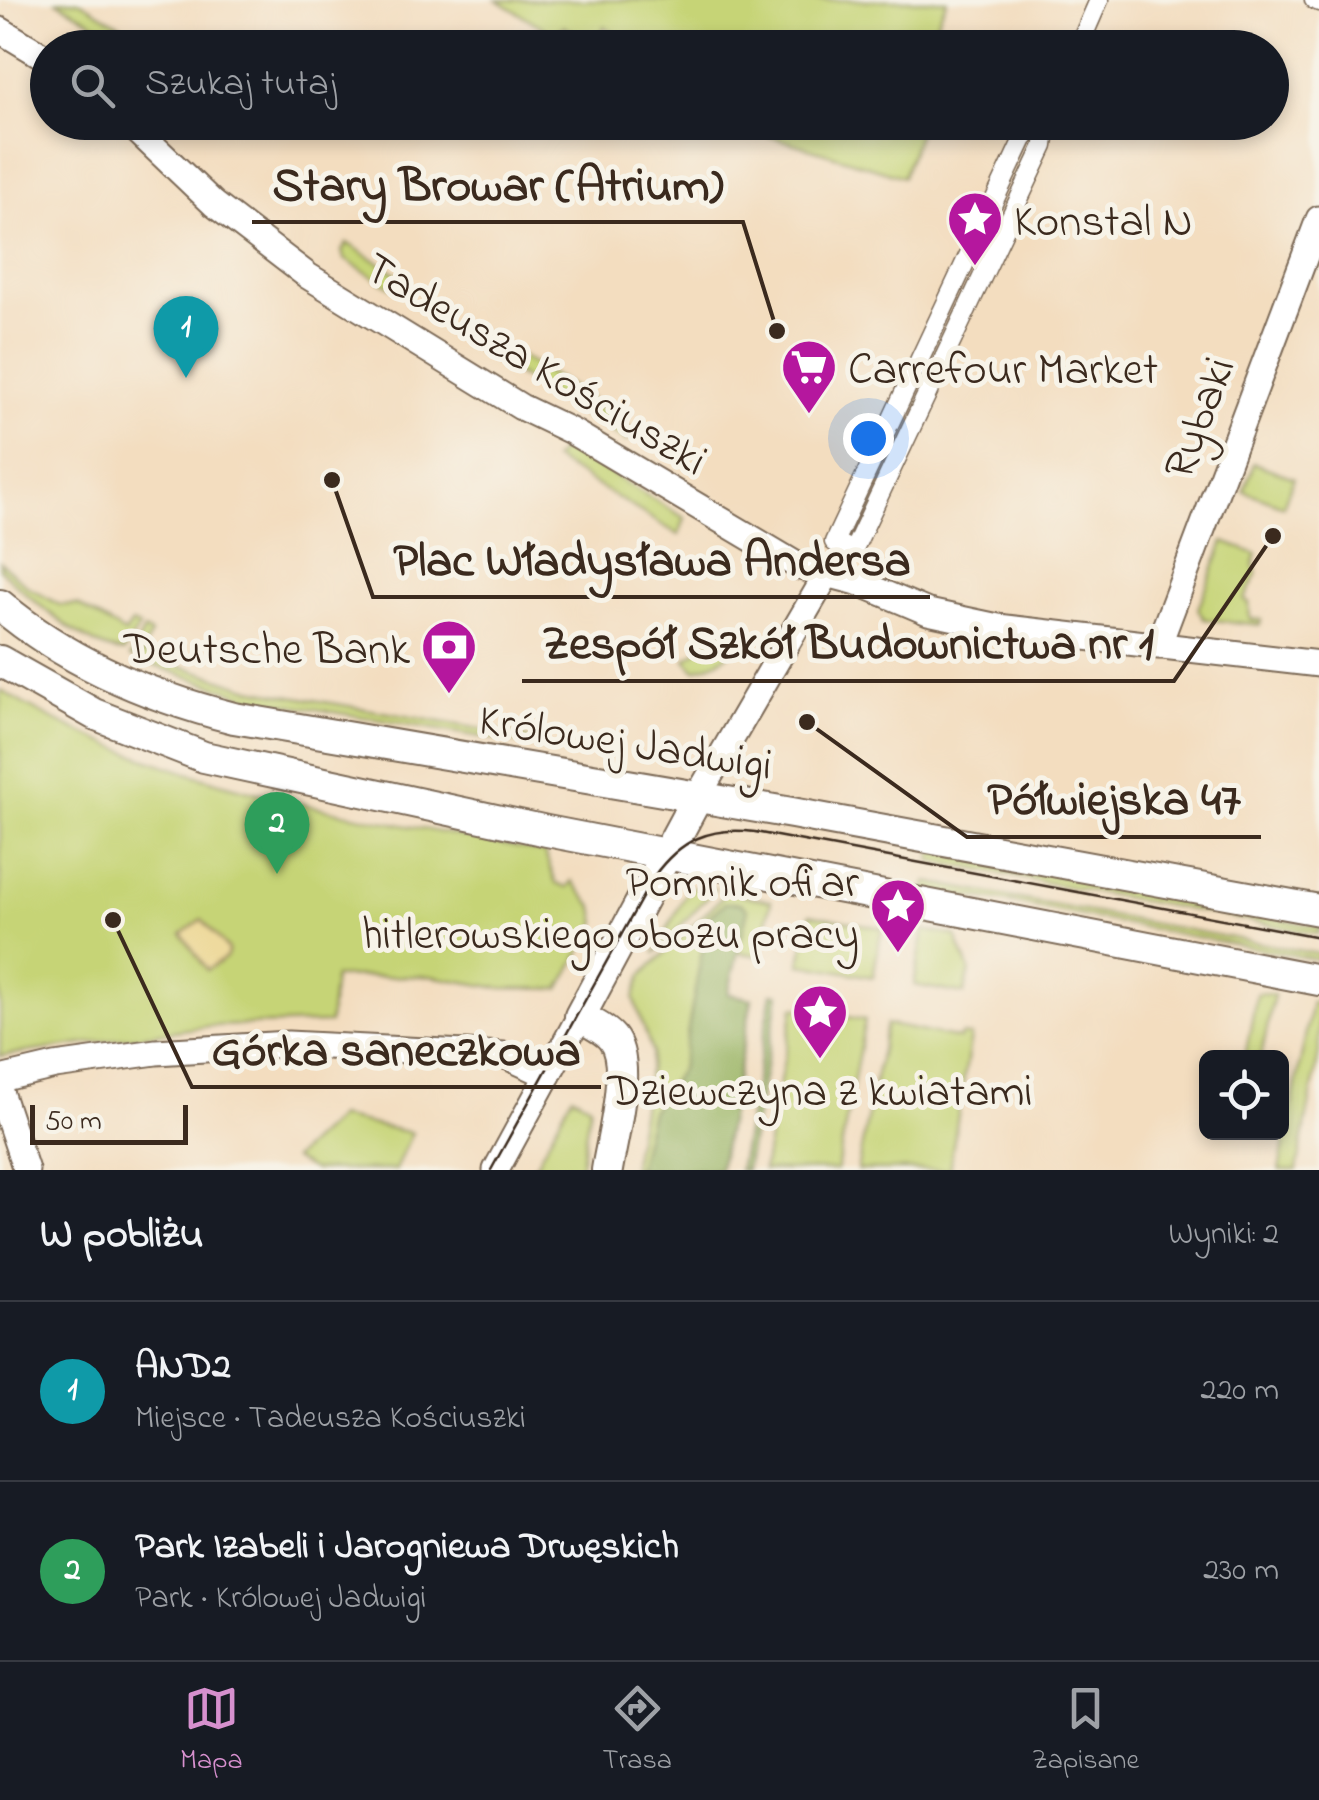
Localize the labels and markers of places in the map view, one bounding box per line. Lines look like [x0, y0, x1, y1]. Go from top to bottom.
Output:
callout: Stary Browar (Atrium) [252, 144, 743, 222]
place icon: Konstal N [945, 189, 1005, 268]
place label: Konstal N [1014, 191, 1193, 257]
pin: 1 [154, 296, 218, 378]
supermarket icon: Carrefour Market [779, 337, 839, 416]
place label: Carrefour Market [848, 339, 1158, 405]
callout: Plac Władysława Andersa [373, 519, 930, 597]
callout: Zespół Szkół Budownictwa nr 1 [522, 603, 1174, 681]
bank icon: Deutsche Bank [419, 617, 479, 696]
place label: Deutsche Bank [123, 619, 410, 685]
callout: Półwiejska 47 [967, 759, 1261, 837]
pin: 2 [244, 792, 310, 874]
place label: Pomnik ofiar hitlerowskiego obozu pracy [361, 852, 859, 971]
place icon: Pomnik ofiar hitlerowskiego obozu pracy [868, 876, 928, 955]
place icon: Dziewczyna z kwiatami [790, 982, 850, 1061]
callout: Górka saneczkowa [192, 1009, 601, 1087]
place label: Dziewczyna z kwiatami [607, 1061, 1032, 1127]

